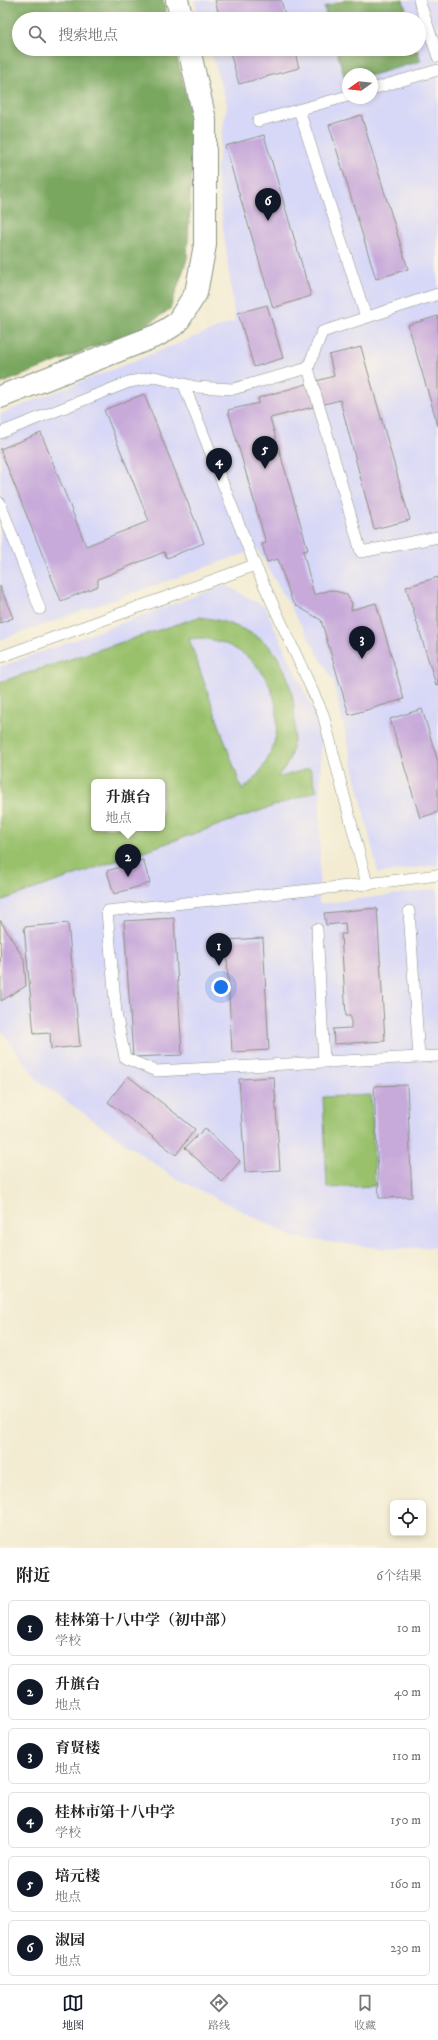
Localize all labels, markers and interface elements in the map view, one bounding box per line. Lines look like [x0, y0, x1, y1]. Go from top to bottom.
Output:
search box [12, 12, 426, 56]
icon: search [26, 23, 48, 45]
text: 搜索地点 [58, 26, 118, 45]
north arrow [342, 68, 378, 104]
pin: 6 [255, 188, 281, 221]
pin: 5 [252, 436, 278, 469]
pin: 4 [206, 448, 232, 481]
pin: 3 [349, 626, 375, 659]
popup [91, 779, 165, 831]
text: 升旗台 [105, 788, 151, 807]
text: 地点 [105, 810, 132, 826]
pin: 2 [115, 844, 141, 877]
pin: 1 [206, 933, 232, 966]
your location [211, 977, 231, 997]
map controls [390, 1500, 426, 1536]
button: locate [390, 1500, 426, 1536]
text: 附近 [16, 1565, 50, 1587]
text: 6个结果 [376, 1568, 422, 1584]
text: 桂林第十八中学（初中部） [55, 1611, 235, 1630]
text: 1 [28, 1620, 32, 1636]
text: 10 m [397, 1620, 421, 1636]
text: 学校 [55, 1633, 81, 1649]
text: 升旗台 [55, 1675, 100, 1694]
text: 2 [27, 1684, 33, 1700]
text: 40 m [394, 1684, 421, 1700]
text: 地点 [55, 1697, 81, 1713]
text: 育贤楼 [55, 1739, 100, 1758]
text: 3 [28, 1748, 32, 1764]
text: 110 m [392, 1748, 421, 1764]
text: 地点 [55, 1761, 81, 1777]
text: 桂林市第十八中学 [55, 1803, 175, 1822]
text: 4 [26, 1812, 34, 1828]
text: 150 m [390, 1812, 421, 1828]
text: 学校 [55, 1825, 81, 1841]
text: 培元楼 [55, 1867, 100, 1886]
text: 5 [27, 1876, 33, 1892]
text: 160 m [390, 1876, 421, 1892]
text: 地点 [55, 1889, 81, 1905]
text: 淑园 [55, 1931, 85, 1950]
text: 6 [27, 1940, 33, 1956]
text: 230 m [390, 1940, 421, 1956]
text: 地点 [55, 1953, 81, 1969]
tab: 地图 [62, 1992, 84, 2033]
tab: 路线 [208, 1992, 230, 2033]
tab: 收藏 [354, 1992, 376, 2033]

